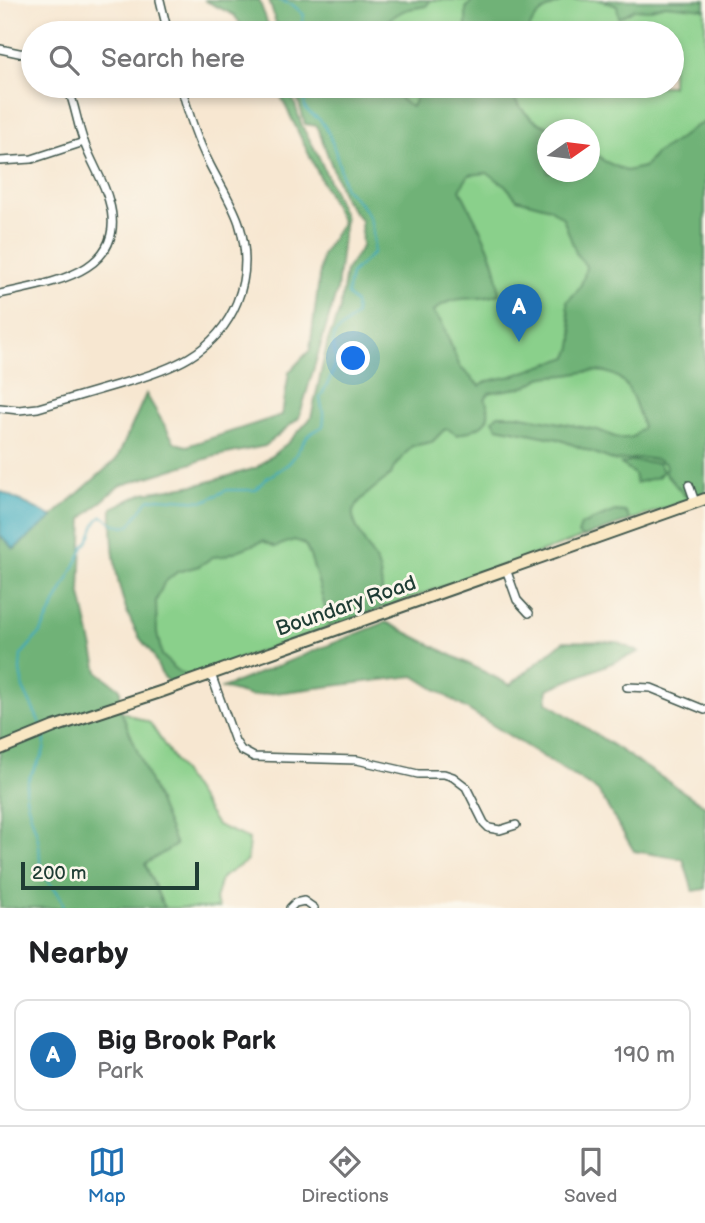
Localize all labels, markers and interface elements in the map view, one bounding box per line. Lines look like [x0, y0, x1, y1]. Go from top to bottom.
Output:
search box [21, 21, 684, 98]
icon: search [45, 41, 83, 79]
text: Search here [101, 44, 245, 75]
north arrow [537, 119, 600, 182]
pin: A [496, 284, 542, 342]
your location [336, 341, 370, 375]
street label: Boundary Road [273, 570, 419, 642]
scale bar [21, 859, 200, 891]
text: 200 m [32, 862, 86, 885]
text: Nearby [28, 936, 128, 972]
text: Big Brook Park [97, 1026, 276, 1057]
text: A [46, 1041, 60, 1069]
text: 190 m [614, 1041, 675, 1069]
text: Park [97, 1057, 143, 1085]
tab: Map [88, 1143, 126, 1208]
tab: Directions [301, 1143, 389, 1208]
tab: Saved [564, 1143, 617, 1208]

